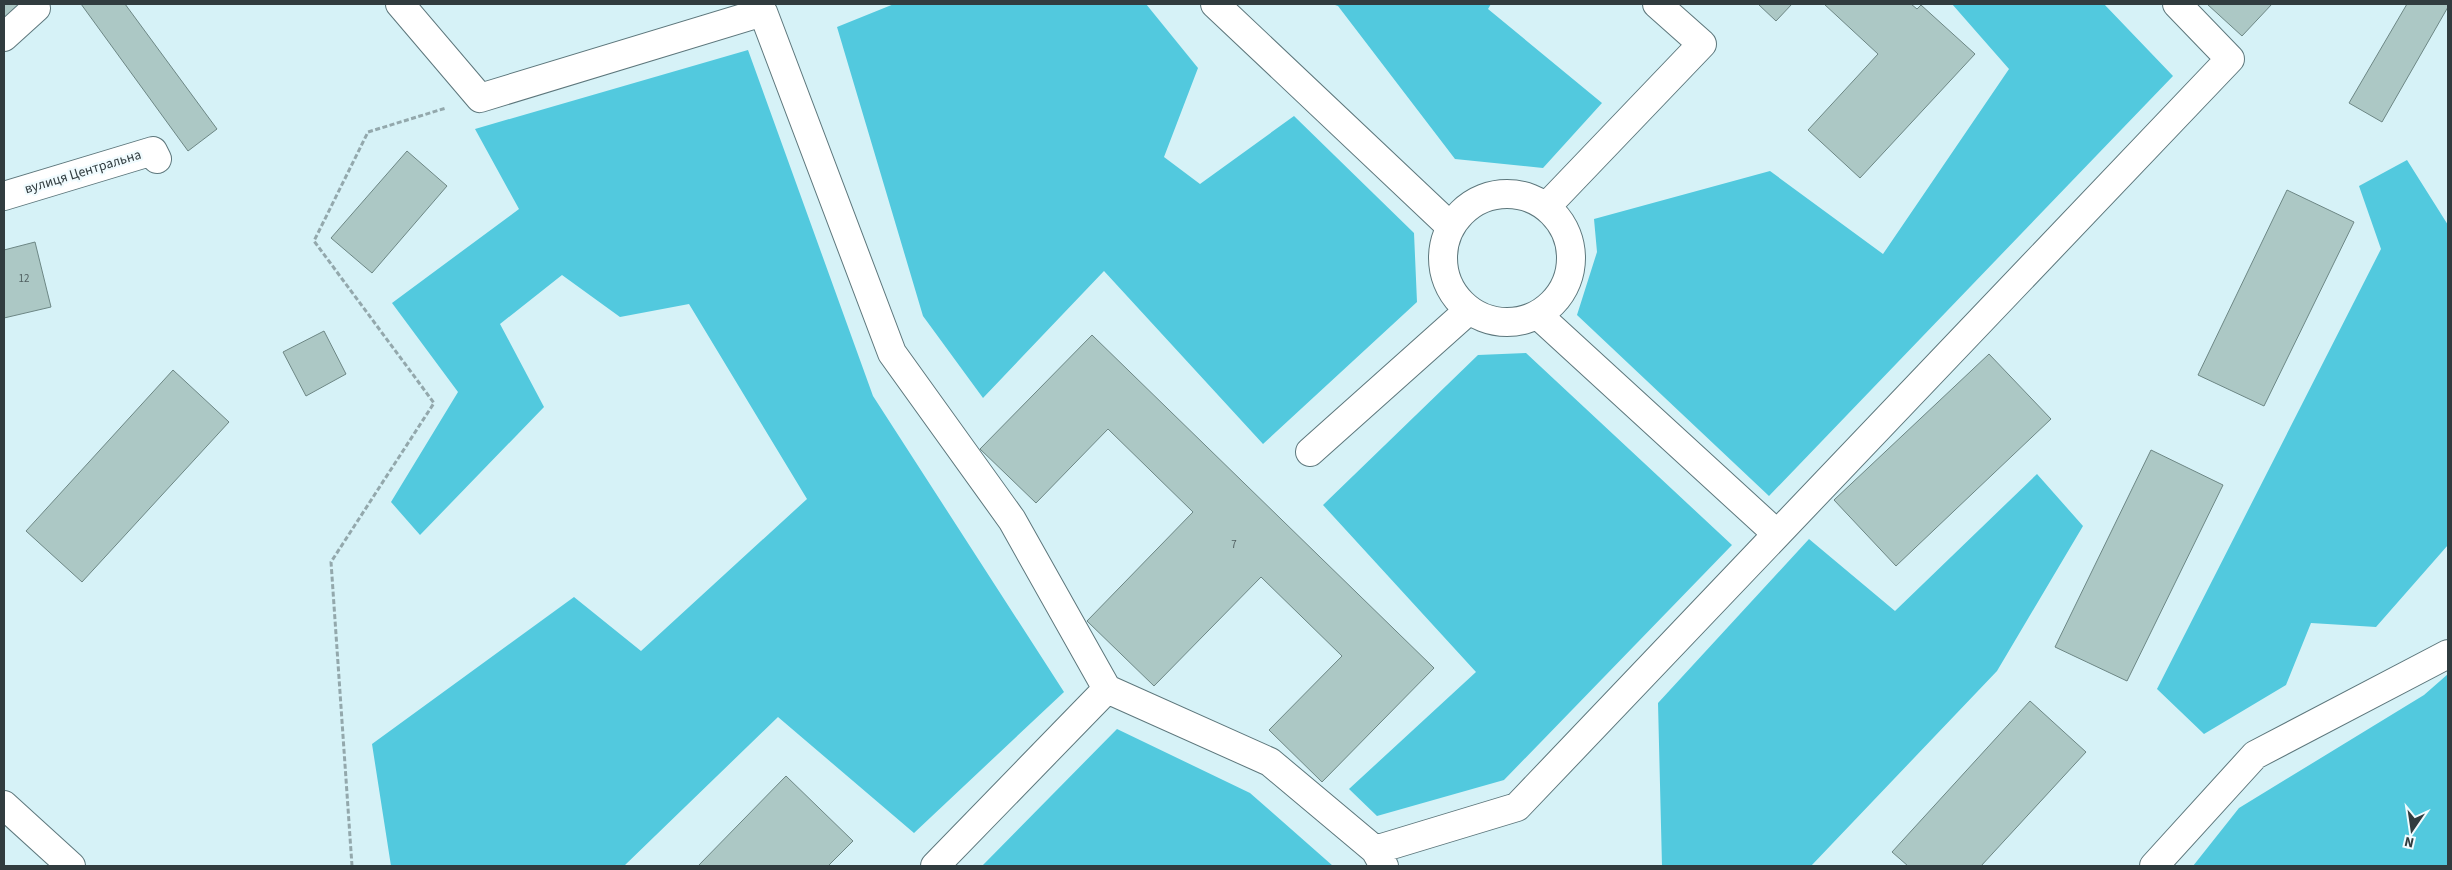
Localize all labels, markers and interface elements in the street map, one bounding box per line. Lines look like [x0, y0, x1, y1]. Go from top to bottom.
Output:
street label: вулиця Центральна [22, 145, 144, 199]
house number: 12 [19, 271, 29, 286]
house number: 7 [1231, 537, 1237, 552]
north arrow [2387, 805, 2437, 855]
text: N [2403, 831, 2416, 852]

